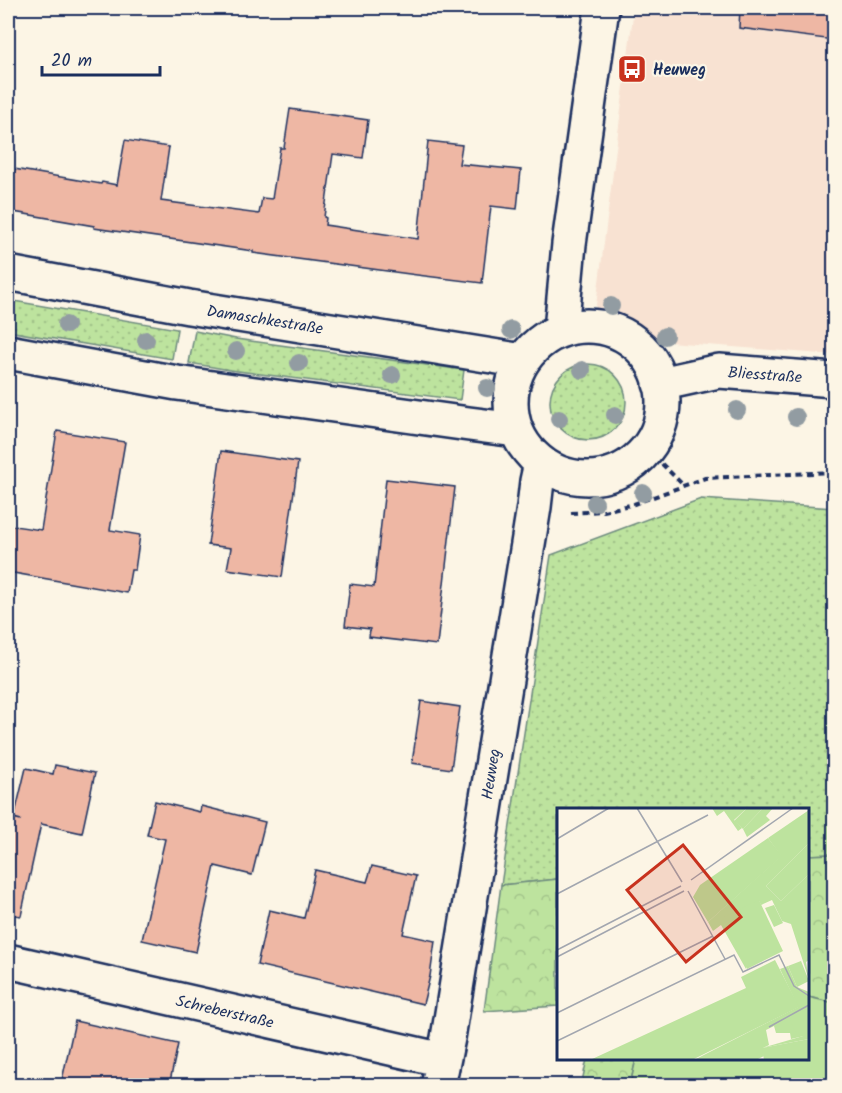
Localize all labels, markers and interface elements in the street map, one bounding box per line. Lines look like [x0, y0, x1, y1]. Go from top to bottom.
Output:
scale bar [42, 39, 160, 77]
text: 20 m [51, 47, 92, 76]
bus stop icon: Heuweg [616, 53, 648, 85]
place label: Heuweg [653, 58, 706, 83]
street label: Damaschkestraße [205, 299, 325, 342]
street label: Bliesstraße [727, 360, 803, 391]
street label: Heuweg [475, 747, 508, 801]
inset map [557, 808, 809, 1060]
street label: Schreberstraße [173, 989, 276, 1036]

